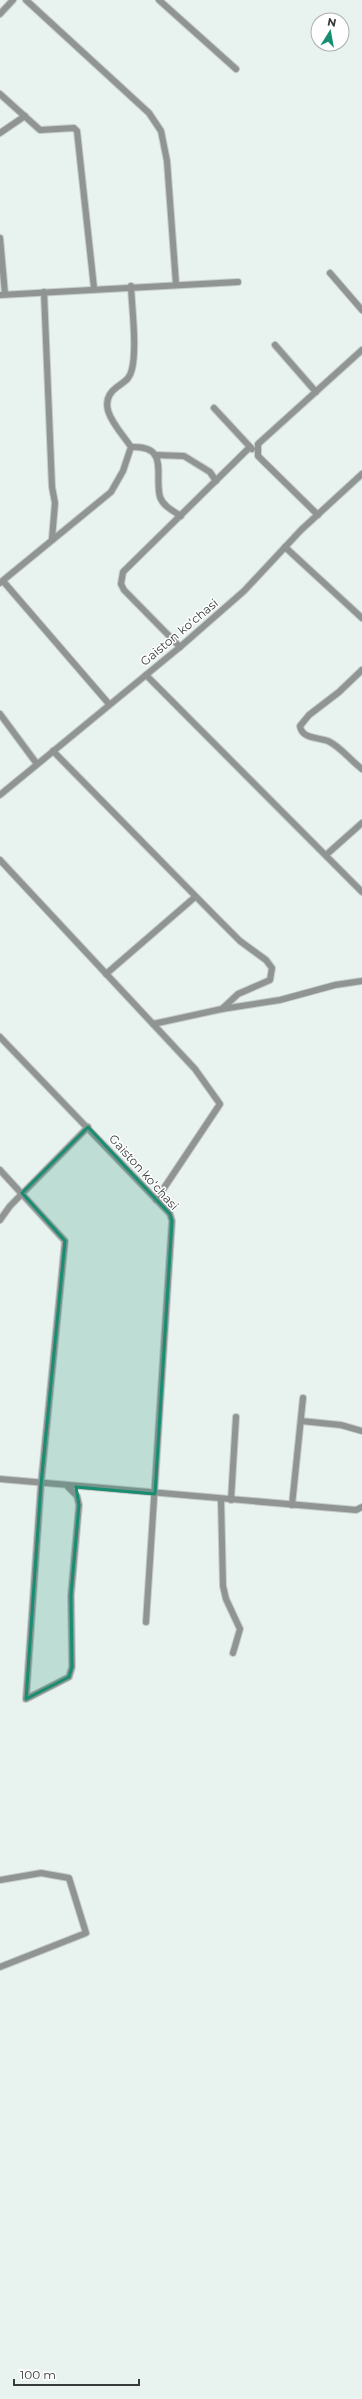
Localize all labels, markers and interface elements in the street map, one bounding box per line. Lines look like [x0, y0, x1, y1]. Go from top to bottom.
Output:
north arrow [310, 12, 350, 52]
text: N [326, 14, 338, 30]
street label: Gaiston koʻchasi [137, 595, 221, 669]
street label: Gaiston koʻchasi [106, 1131, 182, 1213]
scale bar [14, 2361, 139, 2387]
text: 100 m [20, 2367, 56, 2382]

